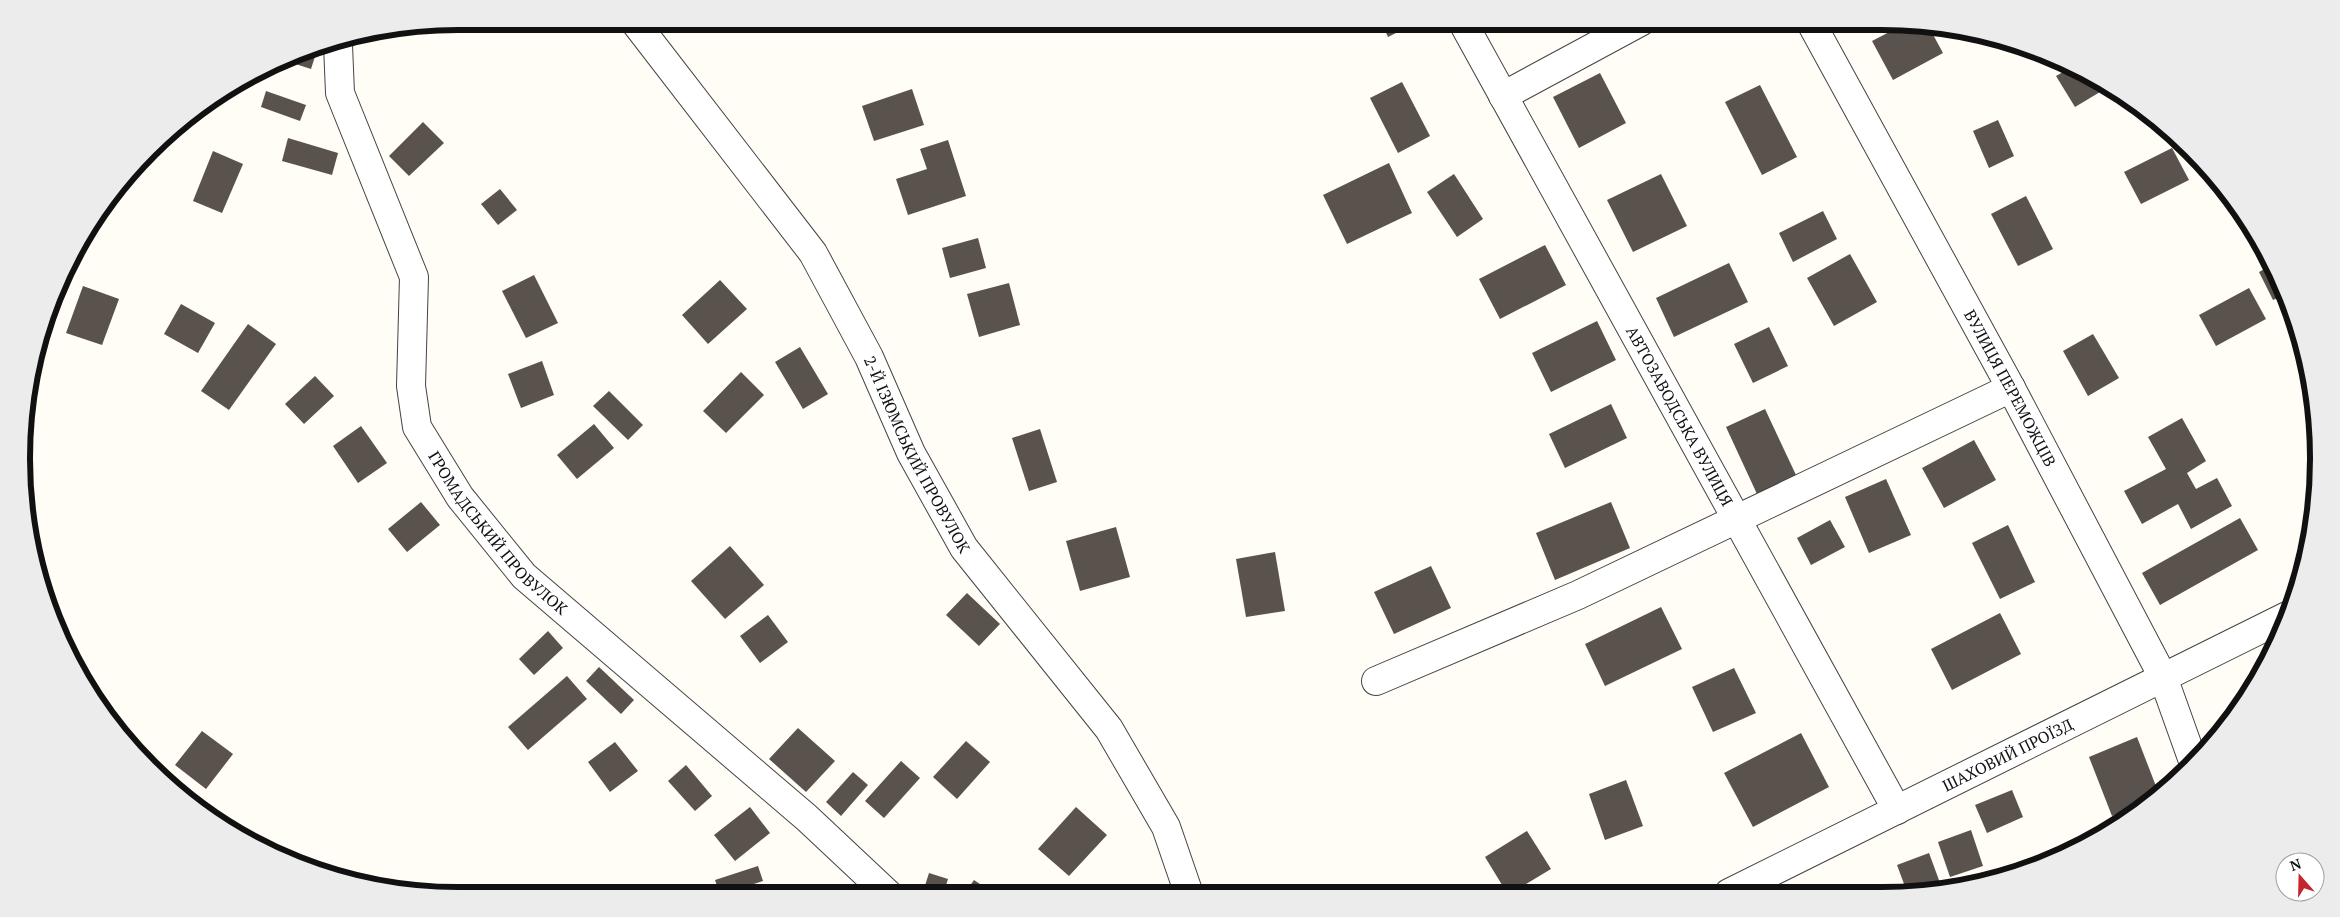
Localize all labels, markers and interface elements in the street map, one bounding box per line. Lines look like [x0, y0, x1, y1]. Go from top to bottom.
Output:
street label: ВУЛИЦЯ ПЕРЕМОЖЦІВ [1959, 306, 2061, 470]
street label: АВТОЗАВОДСЬКА ВУЛИЦЯ [1621, 322, 1738, 510]
street label: 2-Й ІЗЮМСЬКИЙ ПРОВУЛОК [859, 353, 976, 558]
street label: ГРОМАДСЬКИЙ ПРОВУЛОК [423, 447, 573, 620]
street label: ШАХОВИЙ ПРОЇЗД [1939, 713, 2077, 796]
north arrow [2275, 852, 2325, 902]
text: N [2287, 853, 2304, 875]

